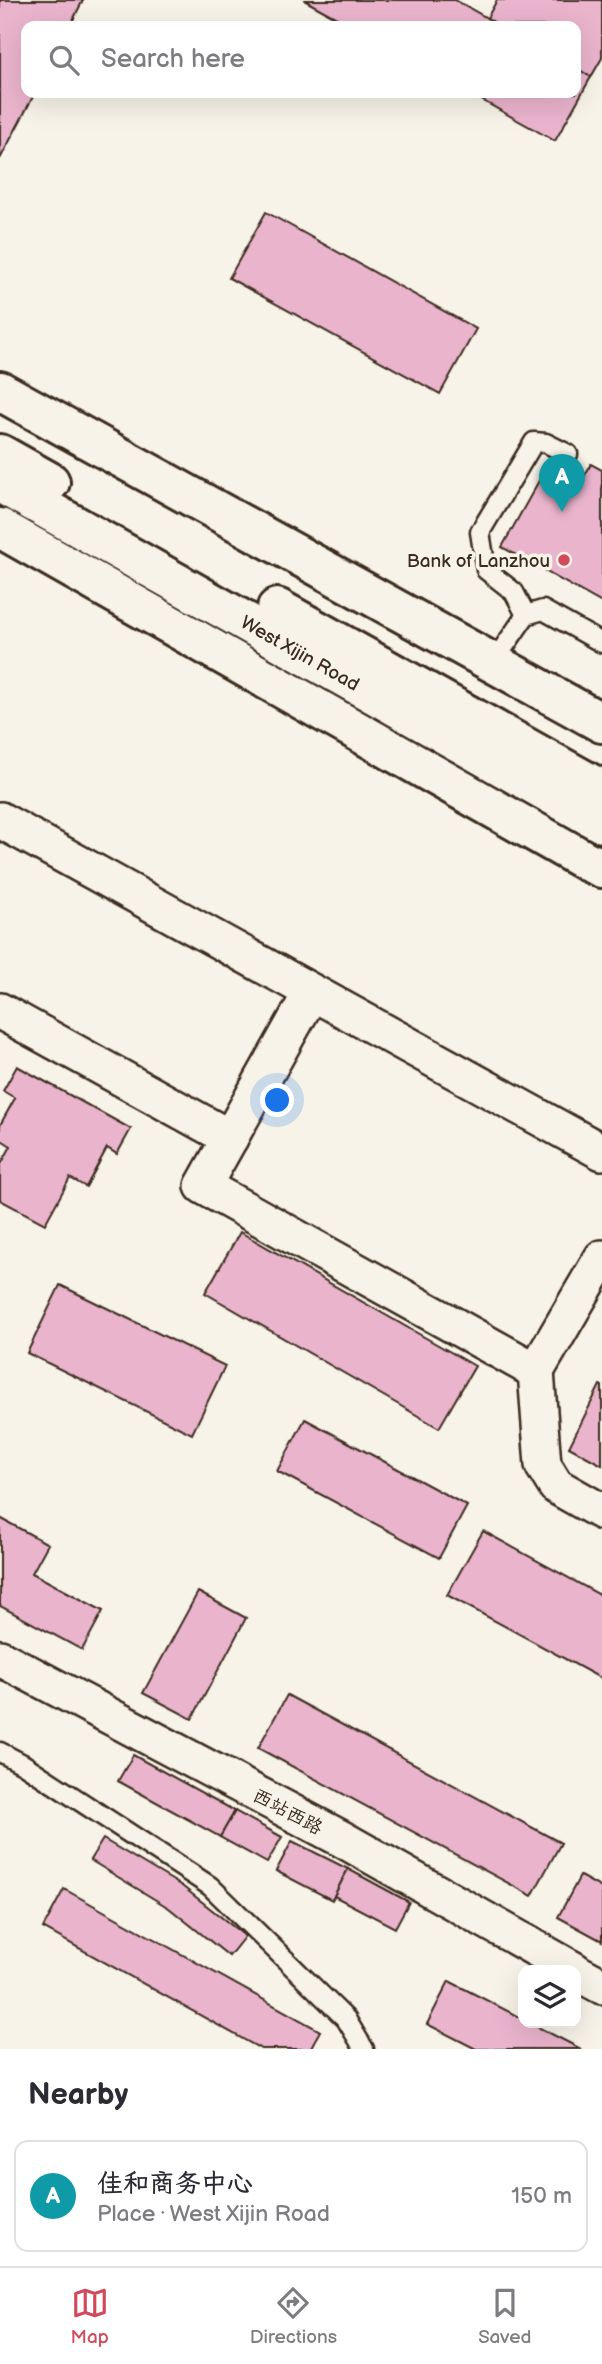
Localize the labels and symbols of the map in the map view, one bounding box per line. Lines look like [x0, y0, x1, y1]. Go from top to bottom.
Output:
pin: A [539, 454, 585, 512]
place label: Bank of Lanzhou [407, 550, 550, 573]
marker: Bank of Lanzhou [556, 552, 572, 568]
street label: West Xijin Road [236, 611, 363, 697]
your location [260, 1083, 294, 1117]
street label: 西站西路 [248, 1784, 326, 1840]

